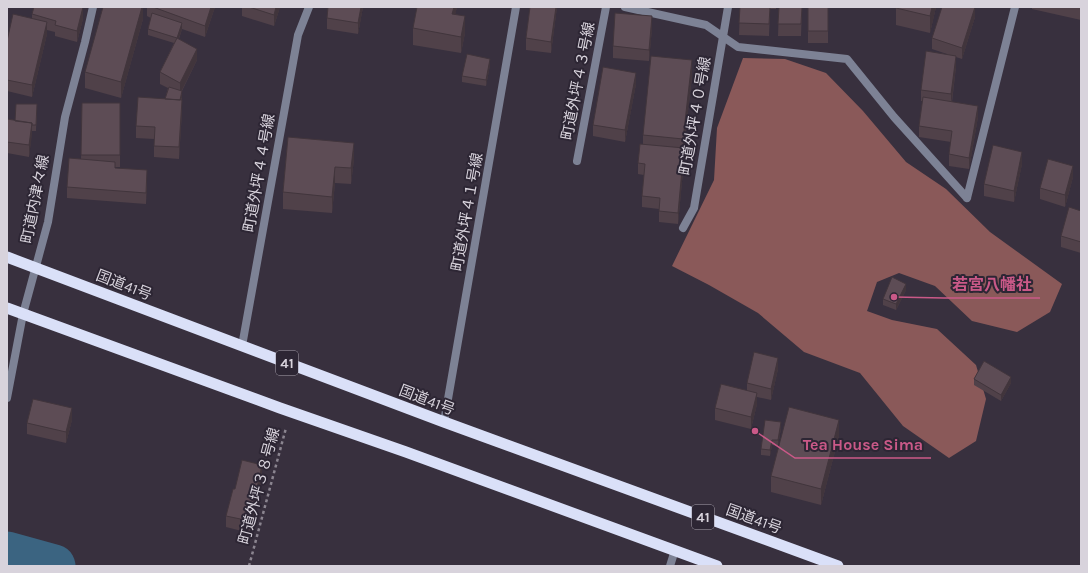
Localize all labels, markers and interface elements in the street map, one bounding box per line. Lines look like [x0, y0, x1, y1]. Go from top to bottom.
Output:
street label: 町道外坪４３号線 [558, 20, 598, 142]
street label: 町道外坪４０号線 [676, 55, 714, 177]
street label: 町道外坪４４号線 [240, 112, 278, 234]
street label: 町道外坪４１号線 [448, 151, 486, 273]
street label: 町道内津々線 [18, 153, 52, 245]
street label: 国道41号 [94, 266, 154, 304]
callout: 若宮八幡社 [944, 270, 1040, 298]
text: 若宮八幡社 [952, 275, 1032, 294]
road number: 41 [276, 351, 298, 375]
street label: 国道41号 [397, 381, 457, 419]
street label: 町道外坪３８号線 [235, 426, 283, 546]
callout: Tea House Sima [795, 430, 931, 458]
text: Tea House Sima [803, 435, 923, 454]
street label: 国道41号 [724, 501, 784, 537]
road number: 41 [692, 505, 714, 529]

